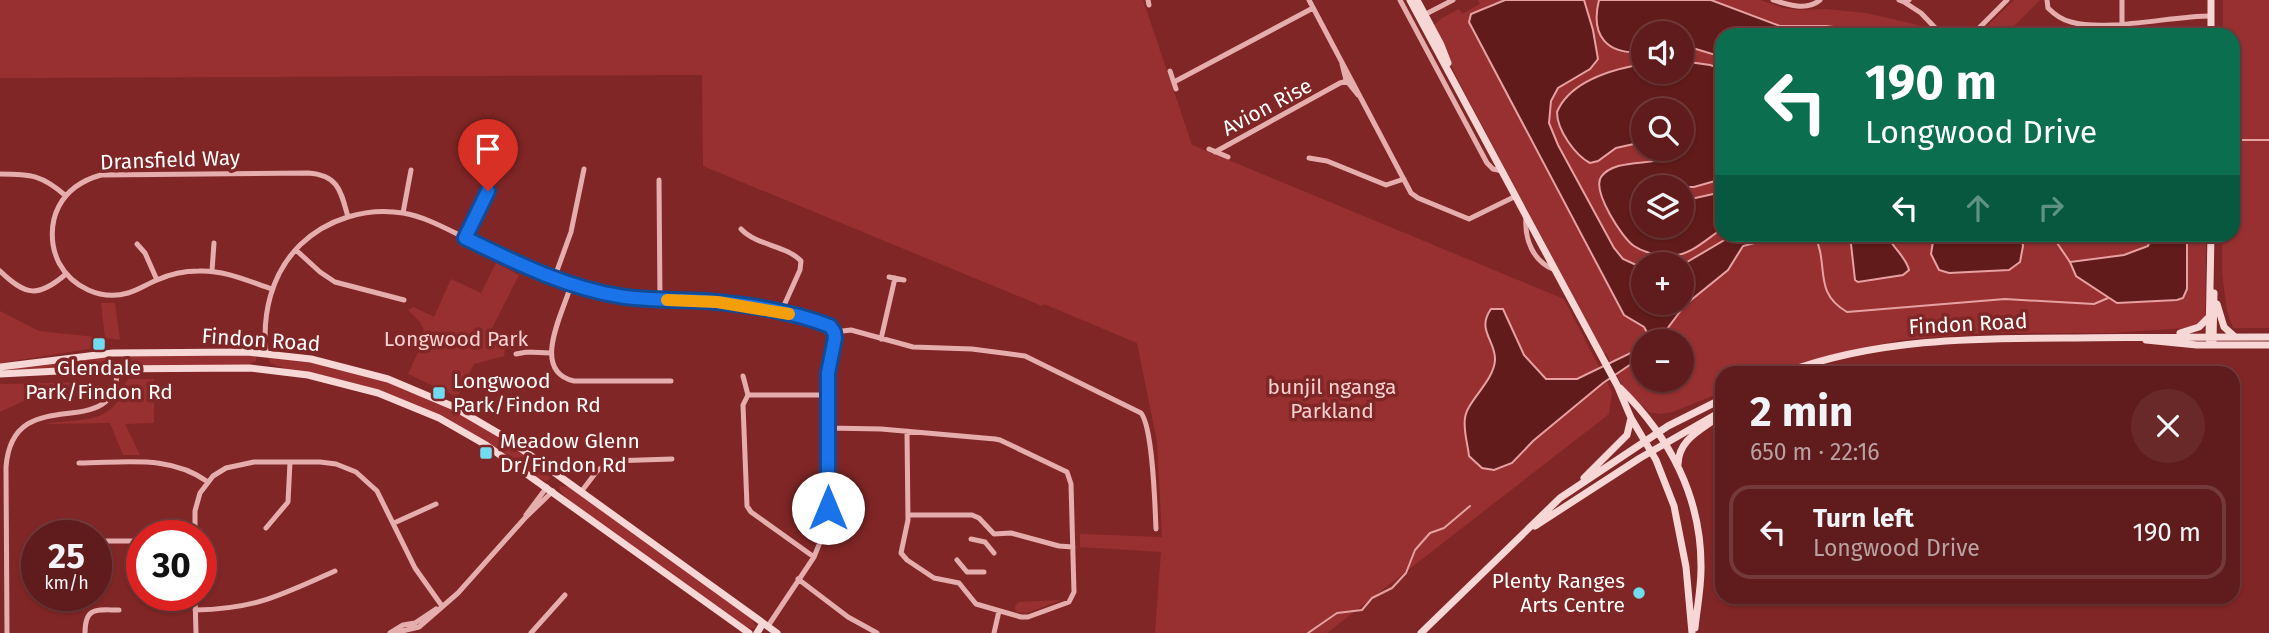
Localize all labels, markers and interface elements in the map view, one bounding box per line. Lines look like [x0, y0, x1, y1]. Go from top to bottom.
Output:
map controls [1631, 21, 1694, 392]
button: sound [1631, 21, 1694, 84]
text: 190 m [1865, 53, 1997, 112]
icon: left [1750, 56, 1841, 147]
street label: Avion Rise [1217, 72, 1317, 142]
button: search [1631, 98, 1694, 161]
text: Longwood Drive [1865, 113, 2097, 151]
pin [458, 119, 518, 191]
icon: arrive [469, 130, 507, 168]
street label: Dransfield Way [99, 145, 241, 175]
button: layers [1631, 175, 1694, 238]
icon: left [1886, 189, 1924, 227]
icon: ahead [1959, 189, 1997, 227]
icon: right [2032, 189, 2070, 227]
button: + [1631, 252, 1694, 315]
street label: Findon Road [1908, 308, 2028, 340]
street label: Findon Road [201, 323, 321, 357]
park label: Longwood Park [384, 326, 528, 352]
button: − [1631, 329, 1694, 392]
marker: Glendale Park/Findon Rd [91, 336, 107, 352]
place label: Glendale Park/Findon Rd [25, 355, 173, 405]
place label: Longwood Park/Findon Rd [453, 368, 601, 418]
park label: bunjil nganga Parkland [1267, 374, 1397, 424]
marker: Longwood Park/Findon Rd [431, 385, 447, 401]
text: 2 min [1750, 387, 1853, 437]
button: close [2131, 389, 2205, 463]
place label: Meadow Glenn Dr/Findon Rd [500, 428, 640, 478]
text: 650 m · 22:16 [1750, 438, 1880, 466]
marker: Meadow Glenn Dr/Findon Rd [478, 445, 494, 461]
position arrow [791, 471, 865, 545]
text: Turn left [1813, 503, 1914, 534]
icon: left [1754, 513, 1792, 551]
text: 190 m [2132, 517, 2201, 548]
speed limit sign: 30 [126, 520, 217, 611]
text: Longwood Drive [1813, 534, 1980, 562]
text: 25 [48, 535, 85, 577]
place label: Plenty Ranges Arts Centre [1492, 568, 1625, 618]
text: km/h [44, 572, 89, 594]
marker: Plenty Ranges Arts Centre [1631, 585, 1647, 601]

